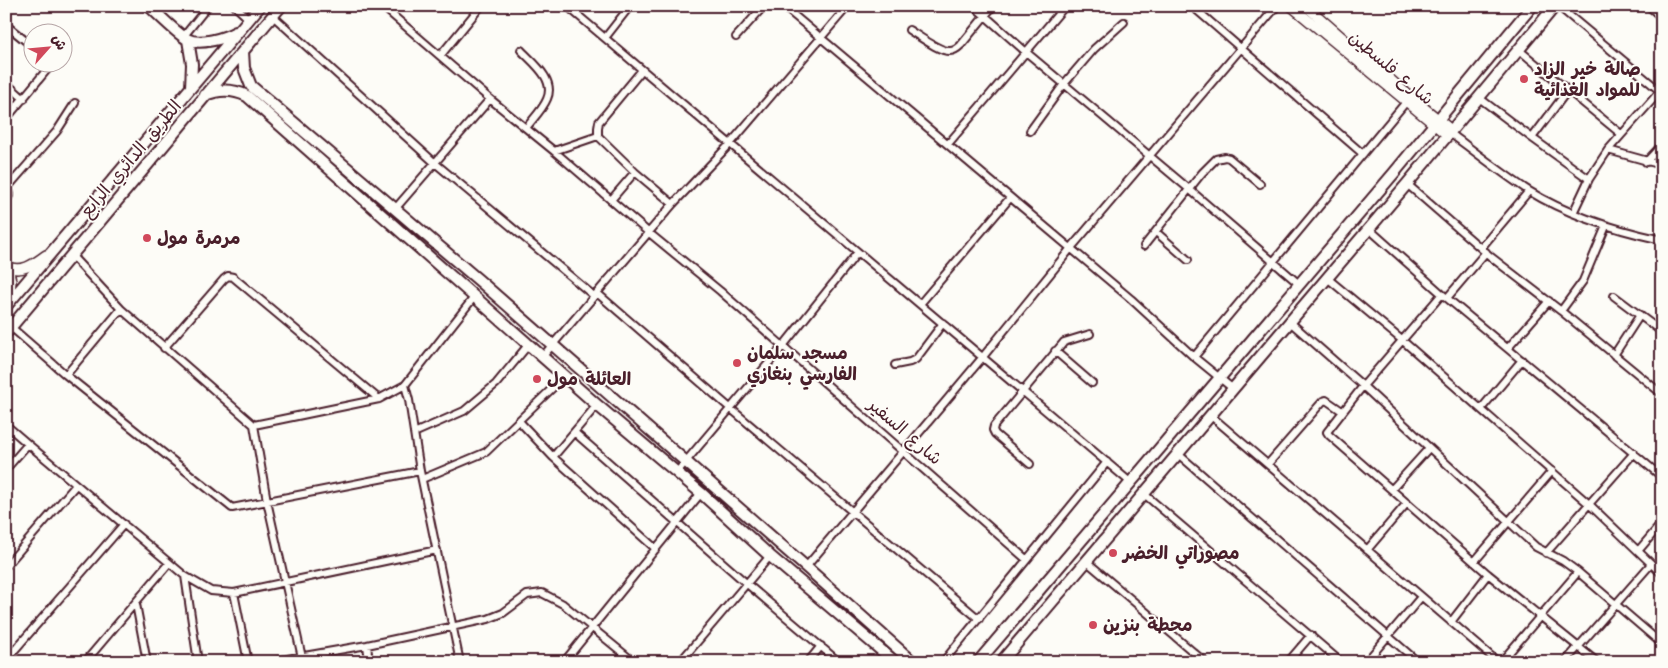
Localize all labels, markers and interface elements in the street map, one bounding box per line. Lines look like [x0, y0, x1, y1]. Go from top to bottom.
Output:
north arrow [22, 22, 72, 72]
street label: شارع فلسطين [1343, 25, 1439, 111]
text: ش [46, 31, 71, 54]
place label: صالة خير الزاد للمواد الغذائية [1534, 57, 1641, 103]
marker: صالة خير الزاد للمواد الغذائية [1518, 73, 1530, 85]
street label: الطريق الدائري الرابع [74, 95, 188, 223]
place label: مرمرة مول [157, 226, 240, 251]
marker: مرمرة مول [141, 232, 153, 244]
place label: مسجد سلمان الفارسي بنغازي [747, 341, 857, 390]
marker: مسجد سلمان الفارسي بنغازي [731, 357, 743, 369]
place label: العائلة مول [547, 367, 631, 392]
marker: العائلة مول [531, 373, 543, 385]
street label: شارع السفير [861, 392, 947, 471]
place label: مصوراتي الخضر [1121, 541, 1239, 569]
marker: مصوراتي الخضر [1107, 547, 1119, 559]
place label: محطة بنزين [1103, 613, 1192, 638]
marker: محطة بنزين [1087, 619, 1099, 631]

